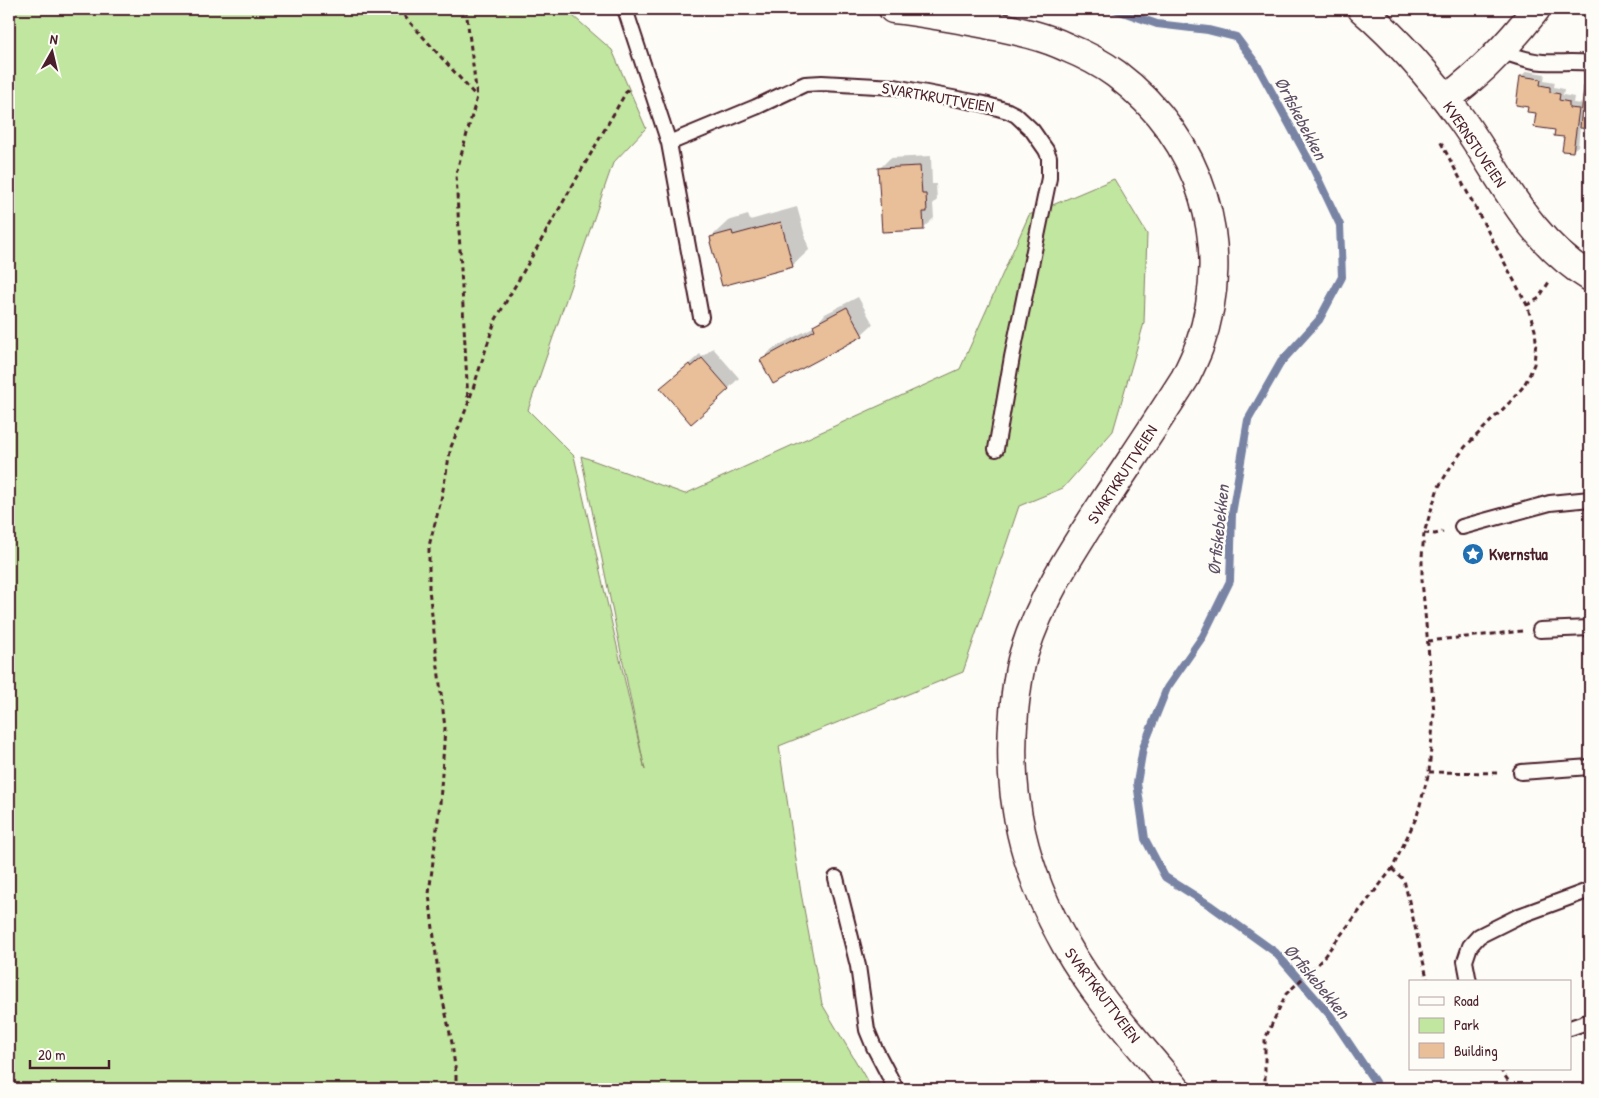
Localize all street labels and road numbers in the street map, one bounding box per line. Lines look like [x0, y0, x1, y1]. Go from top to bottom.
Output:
street label: SVARTKRUTTVEIEN [880, 76, 996, 118]
street label: KVERNSTUVEIEN [1438, 97, 1512, 191]
street label: SVARTKRUTTVEIEN [1082, 420, 1162, 528]
street label: SVARTKRUTTVEIEN [1060, 943, 1146, 1047]

